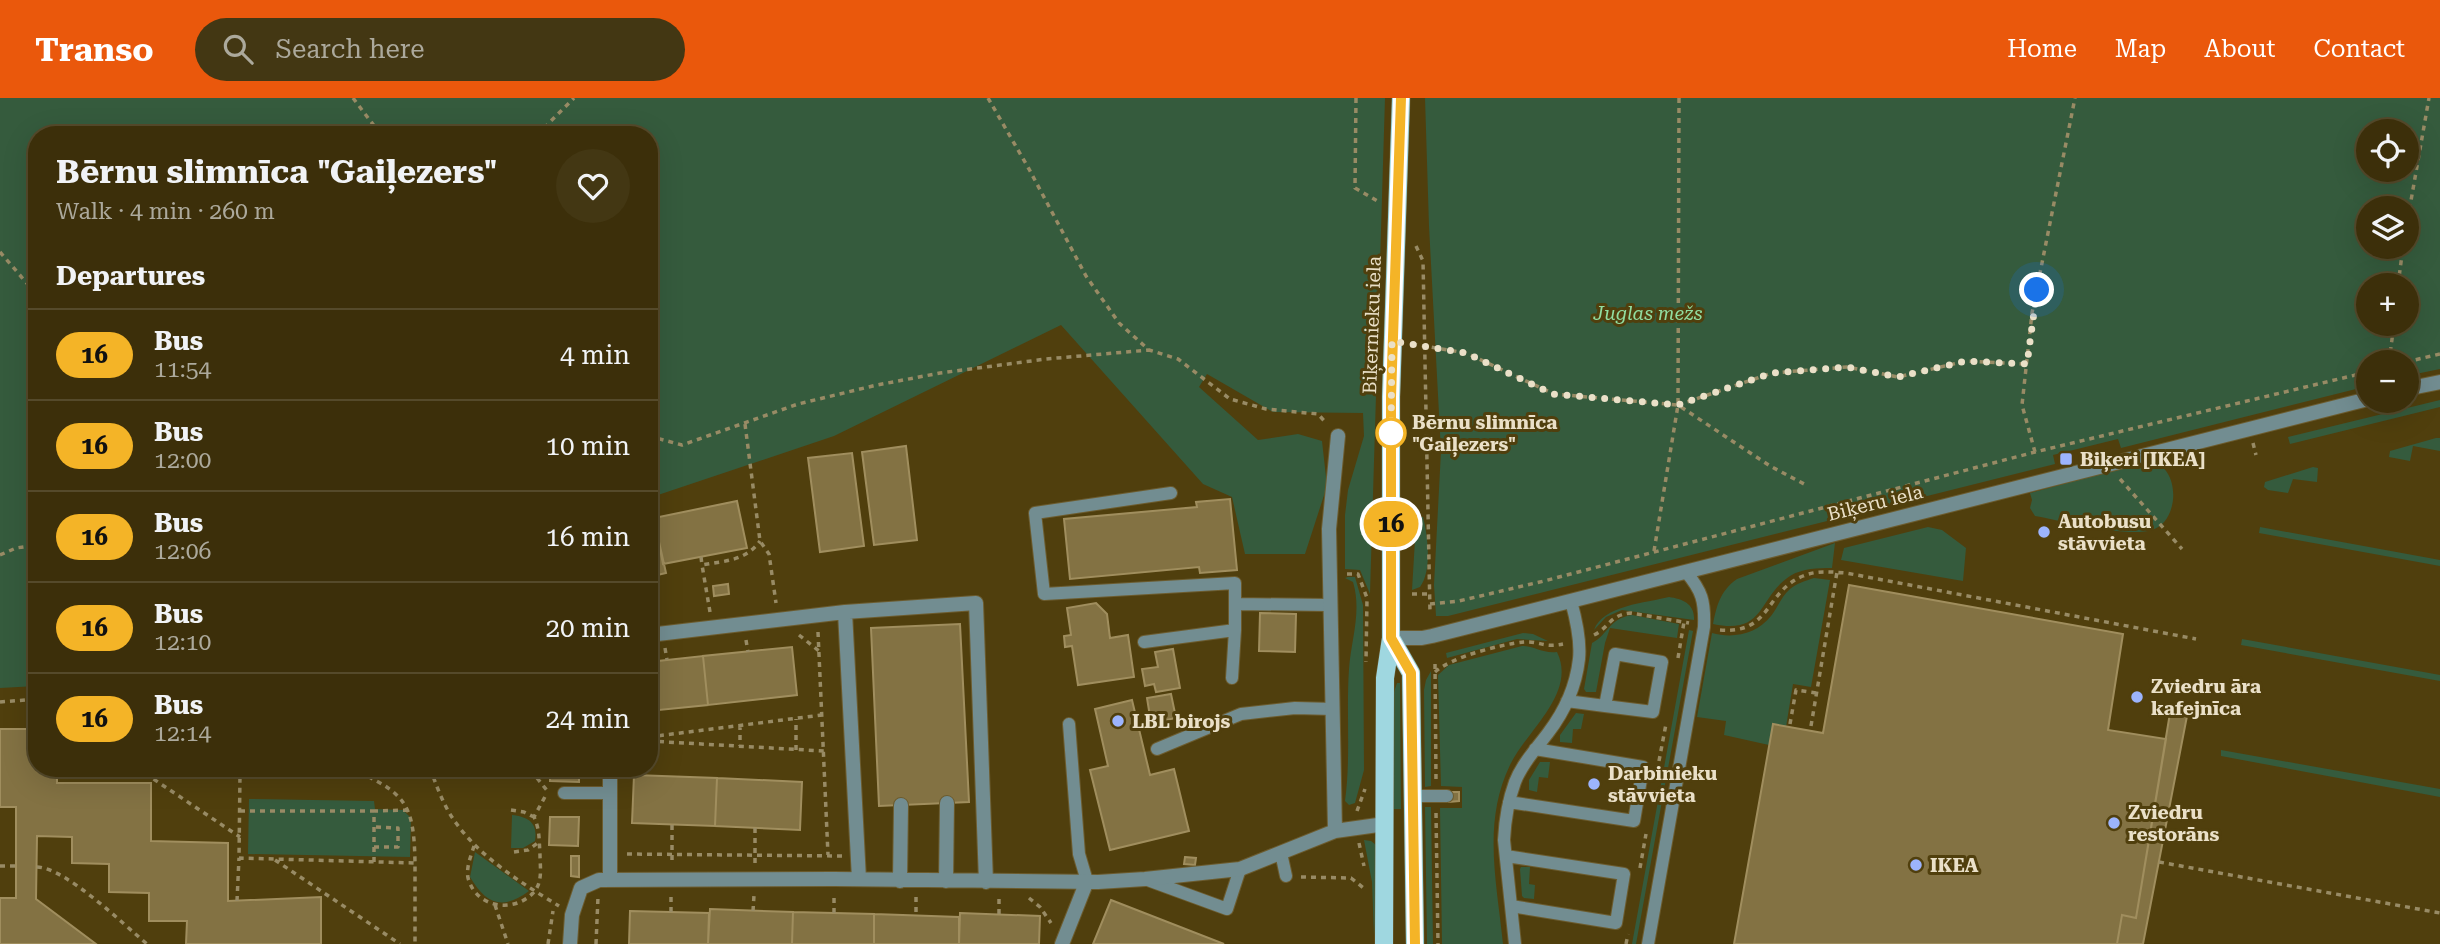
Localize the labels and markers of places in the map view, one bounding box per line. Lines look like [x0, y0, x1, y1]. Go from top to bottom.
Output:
place label: Bērnu slimnīca "Gaiļezers" [1412, 411, 1557, 458]
marker: Bērnu slimnīca "Gaiļezers" [1376, 418, 1406, 448]
place label: Biķeri [IKEA] [2080, 448, 2205, 473]
marker: Biķeri [IKEA] [2058, 451, 2074, 467]
place label: Autobusu stāvvieta [2058, 510, 2152, 555]
marker: Autobusu stāvvieta [2036, 524, 2052, 540]
place label: Zviedru āra kafejnīca [2151, 675, 2261, 720]
marker: Zviedru āra kafejnīca [2129, 689, 2145, 705]
place label: LBL birojs [1132, 710, 1230, 733]
marker: LBL birojs [1110, 713, 1126, 729]
place label: Darbinieku stāvvieta [1608, 762, 1718, 807]
marker: Darbinieku stāvvieta [1586, 776, 1602, 792]
place label: Zviedru restorāns [2128, 801, 2219, 846]
marker: Zviedru restorāns [2106, 815, 2122, 831]
place label: IKEA [1930, 854, 1979, 877]
marker: IKEA [1908, 857, 1924, 873]

